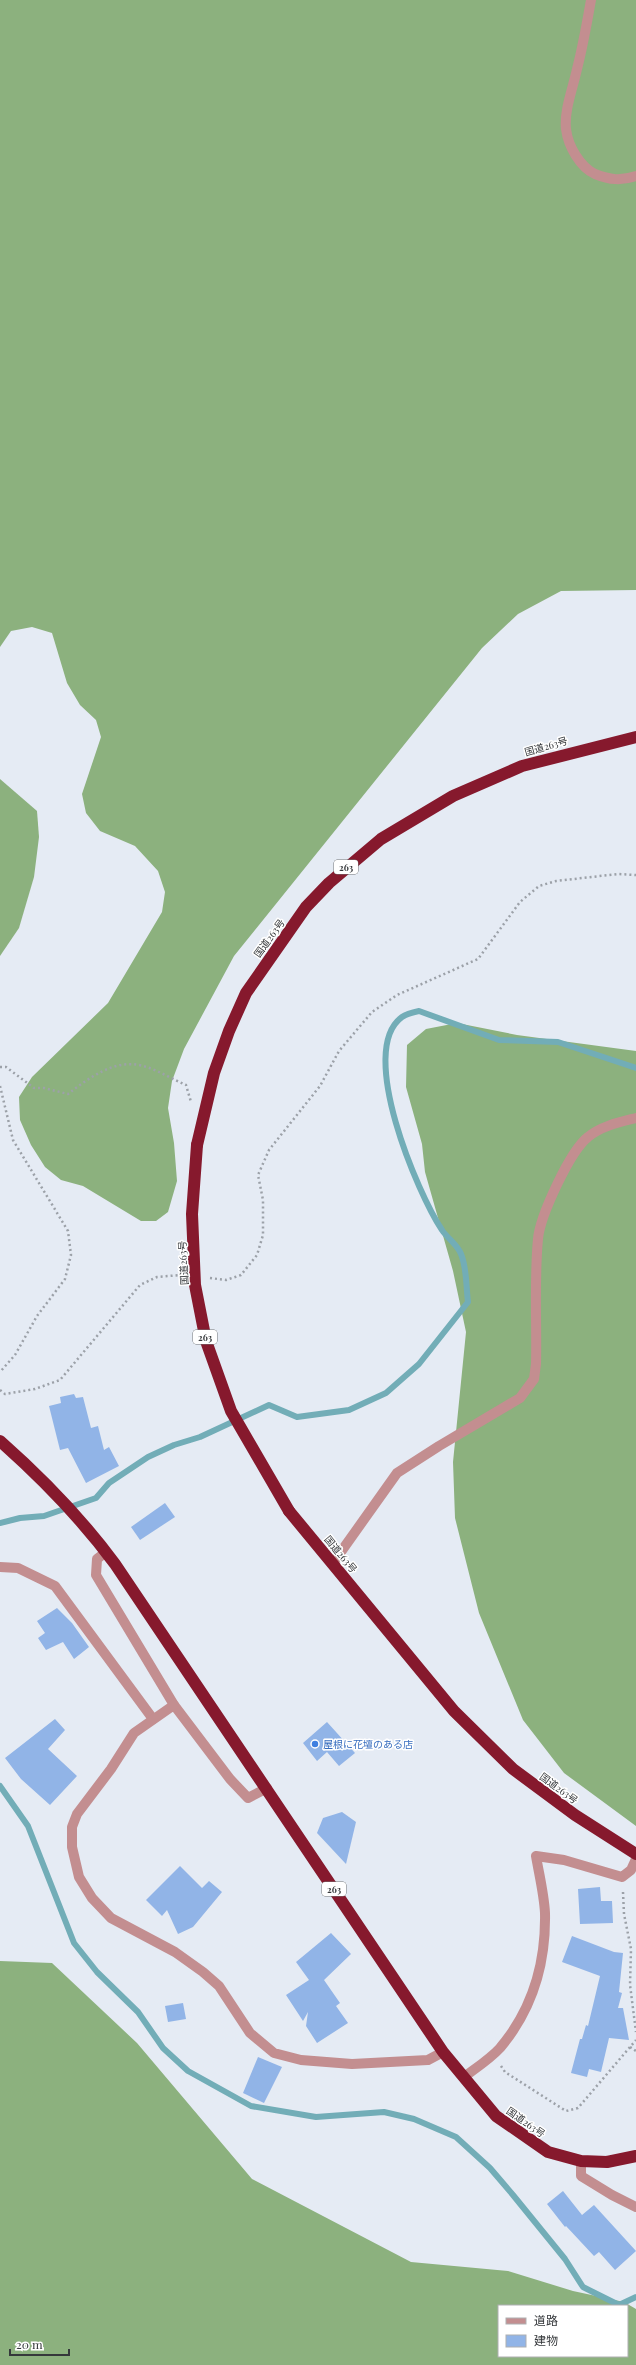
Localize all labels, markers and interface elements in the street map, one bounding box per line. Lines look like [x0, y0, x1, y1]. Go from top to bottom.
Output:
street label: 国道263号 [523, 733, 569, 759]
road number: 263 [334, 860, 358, 874]
street label: 国道263号 [250, 916, 288, 960]
street label: 国道263号 [175, 1240, 191, 1286]
road number: 263 [193, 1330, 217, 1344]
street label: 国道263号 [321, 1532, 361, 1576]
place label: 屋根に花壇のある店 [323, 1737, 413, 1751]
marker: 屋根に花壇のある店 [310, 1739, 320, 1749]
street label: 国道263号 [537, 1769, 581, 1807]
road number: 263 [322, 1882, 346, 1896]
street label: 国道263号 [504, 2104, 548, 2140]
legend [498, 2305, 628, 2357]
text: 道路 [534, 2312, 558, 2328]
scale bar [10, 2331, 69, 2357]
text: 建物 [534, 2332, 558, 2348]
text: 20 m [16, 2336, 43, 2352]

